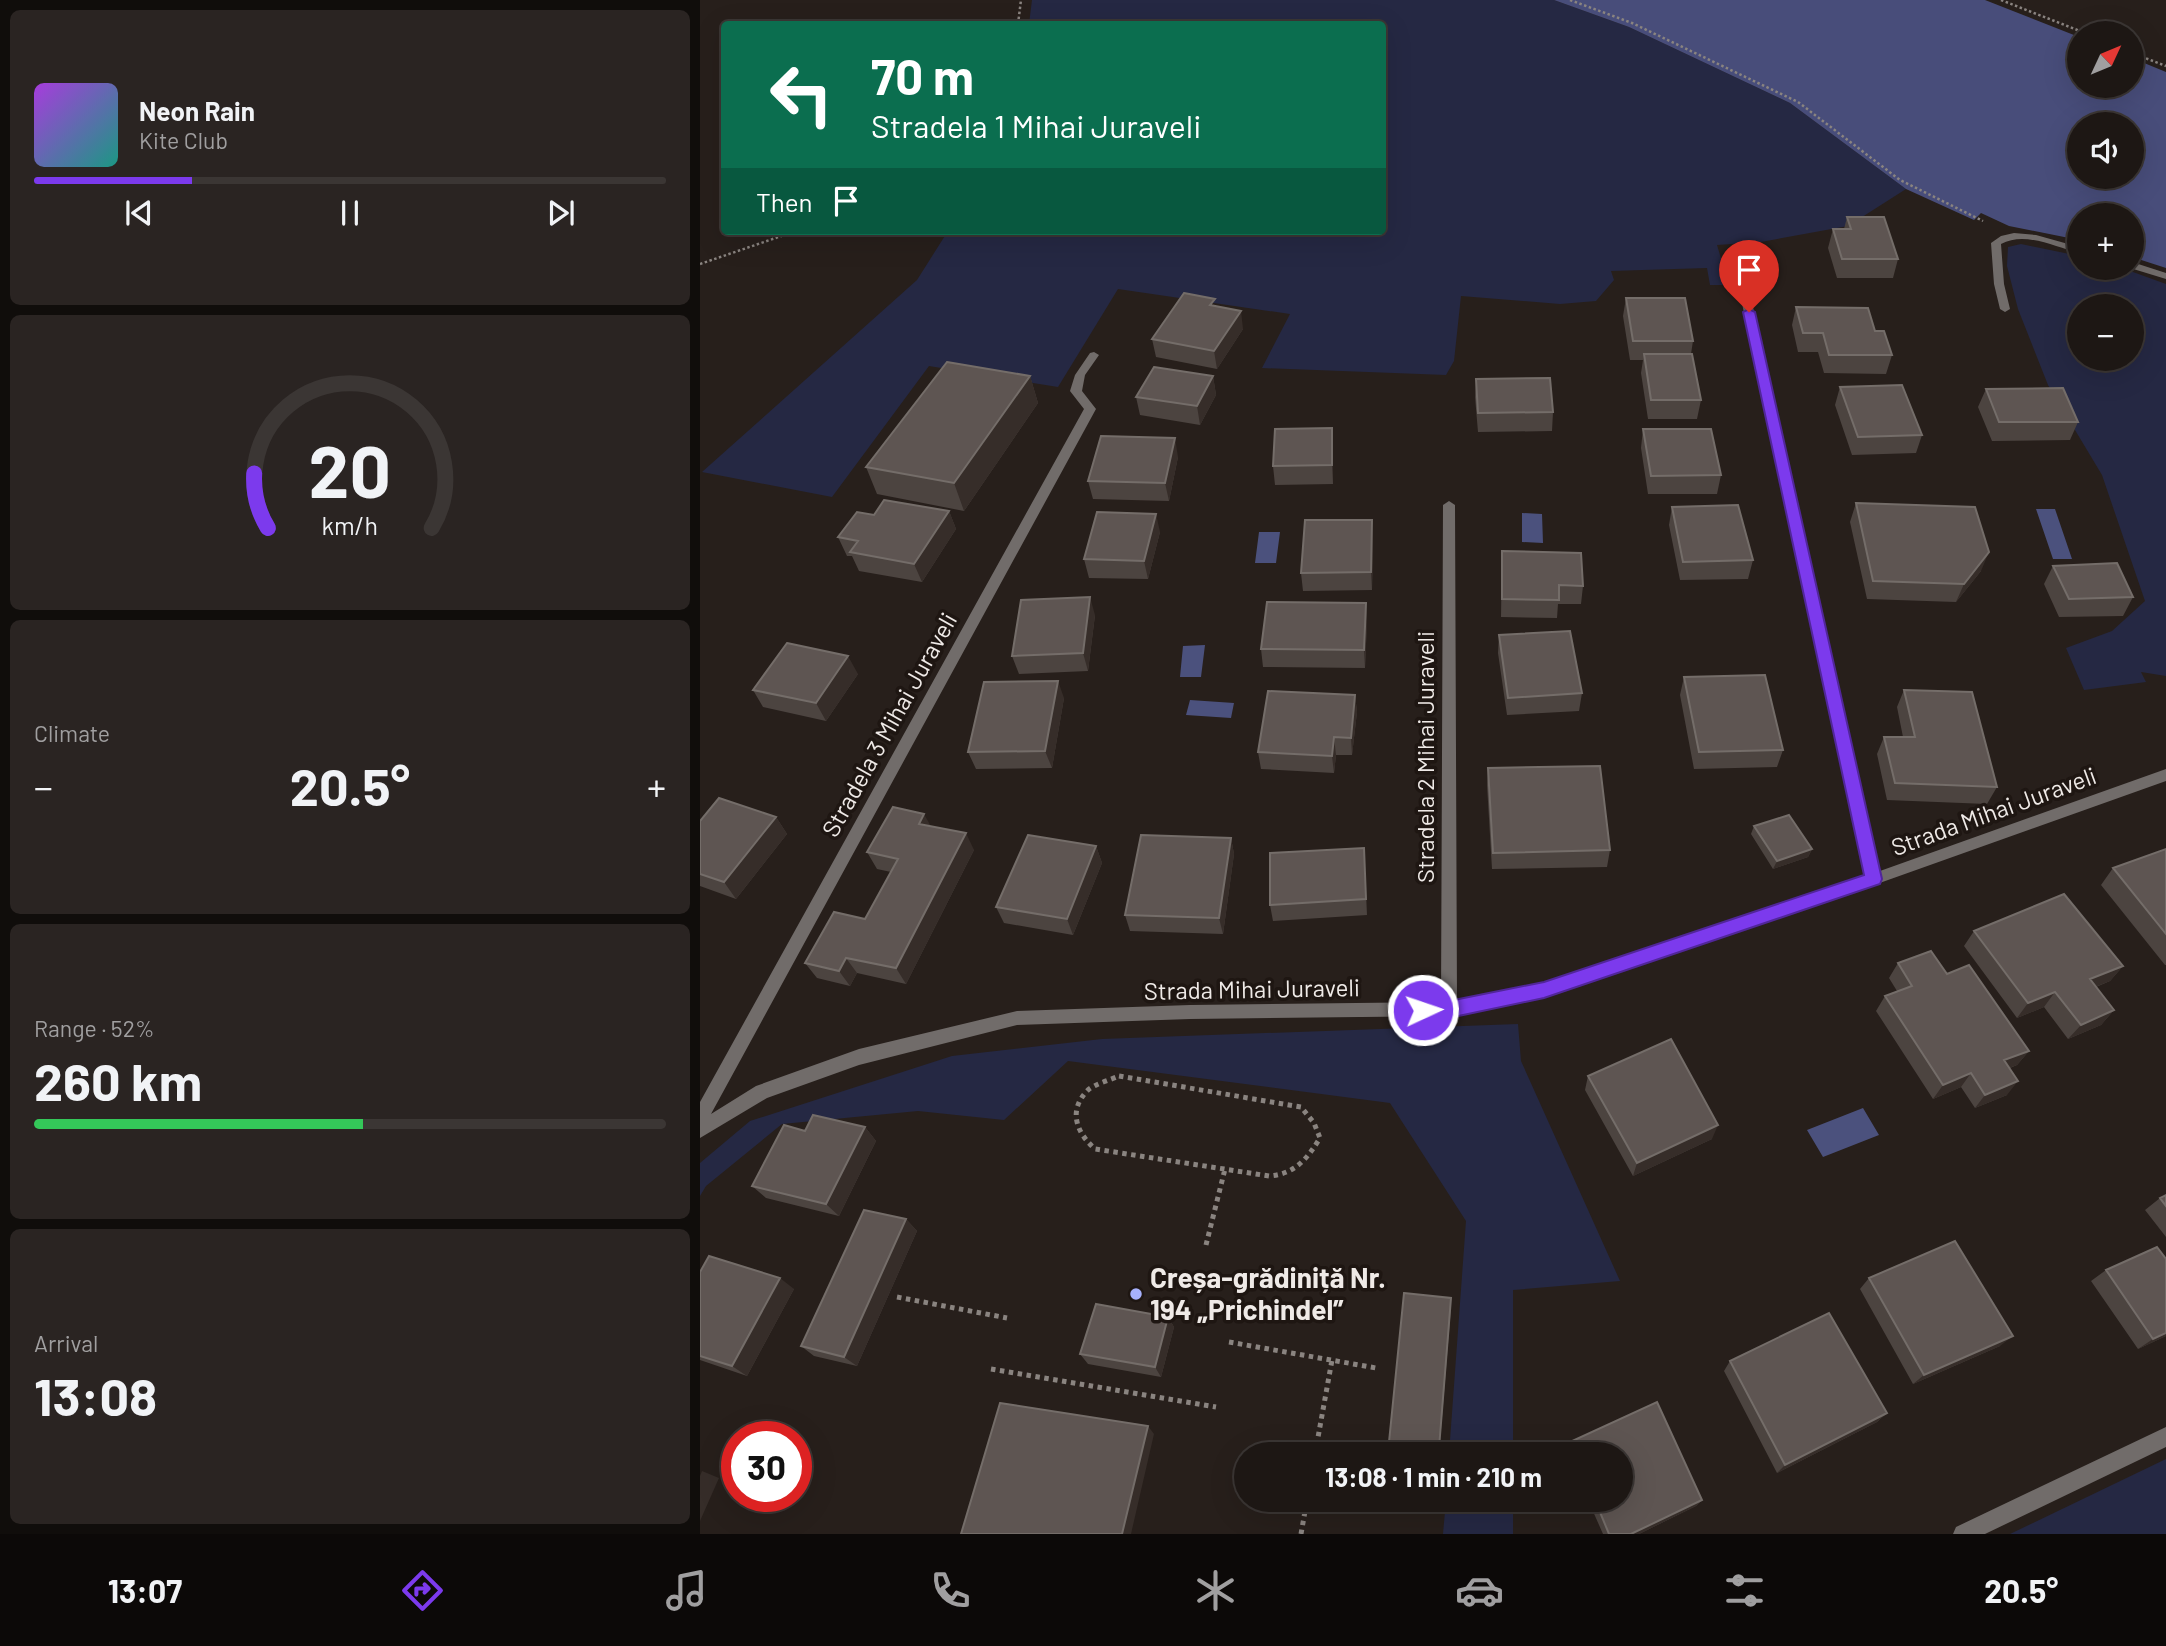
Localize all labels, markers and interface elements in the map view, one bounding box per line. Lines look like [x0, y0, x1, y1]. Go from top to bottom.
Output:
north arrow [2067, 21, 2144, 98]
map controls [2067, 21, 2144, 371]
text: 70 m [871, 46, 974, 105]
icon: left [756, 49, 847, 140]
text: Neon Rain [139, 95, 255, 126]
text: Stradela 1 Mihai Juraveli [871, 106, 1201, 144]
button: sound [2067, 112, 2144, 189]
text: Kite Club [139, 126, 228, 154]
icon: arrive [827, 182, 865, 220]
text: Then [756, 186, 813, 217]
icon: previous [120, 194, 158, 232]
icon: pause [331, 194, 369, 232]
icon: next [542, 194, 580, 232]
button: + [2067, 203, 2144, 280]
pin [1719, 240, 1779, 312]
icon: arrive [1730, 251, 1768, 289]
button: − [2067, 294, 2144, 371]
text: 20 [309, 426, 391, 514]
text: km/h [322, 510, 378, 540]
street label: Stradela 3 Mihai Juraveli [815, 607, 962, 841]
street label: Stradela 2 Mihai Juraveli [1410, 631, 1439, 883]
text: Climate [34, 719, 110, 747]
text: 20.5° [290, 754, 410, 816]
street label: Strada Mihai Juraveli [1887, 760, 2100, 861]
text: − [34, 763, 53, 809]
text: + [647, 763, 666, 809]
street label: Strada Mihai Juraveli [1144, 972, 1360, 1005]
position arrow [1386, 973, 1460, 1047]
text: Range · 52% [34, 1014, 154, 1042]
text: 260 km [34, 1049, 202, 1111]
place label: Creșa-grădiniță Nr. 194 „Prichindel” [1150, 1260, 1386, 1326]
marker: Creșa-grădiniță Nr. 194 „Prichindel” [1128, 1286, 1144, 1302]
text: Arrival [34, 1329, 98, 1357]
text: 13:08 [34, 1364, 157, 1426]
speed limit sign: 30 [721, 1421, 812, 1512]
text: 13:08 · 1 min · 210 m [1325, 1461, 1542, 1492]
icon: directions [398, 1566, 447, 1615]
icon: music [662, 1566, 711, 1615]
icon: phone [926, 1566, 975, 1615]
icon: climate [1191, 1566, 1240, 1615]
icon: car [1455, 1566, 1504, 1615]
icon: filters [1720, 1566, 1769, 1615]
text: 13:07 [108, 1571, 182, 1609]
text: 20.5° [1984, 1571, 2058, 1609]

